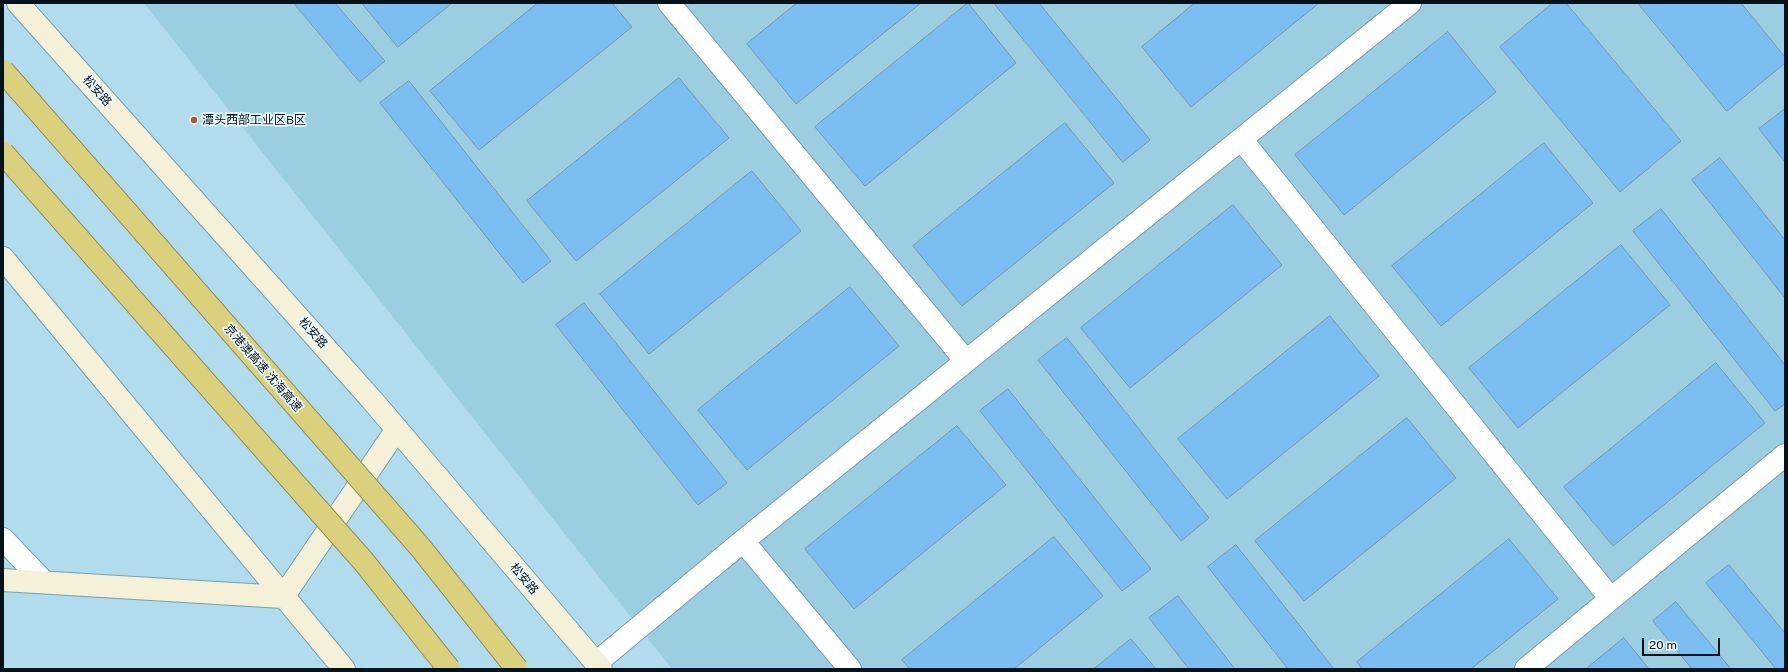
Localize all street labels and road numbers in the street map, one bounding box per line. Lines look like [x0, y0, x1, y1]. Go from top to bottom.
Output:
street label: 松安路 [80, 73, 114, 109]
street label: 松安路 [296, 315, 330, 351]
street label: 京港澳高速 沈海高速 [221, 321, 305, 415]
street label: 松安路 [507, 561, 541, 597]

